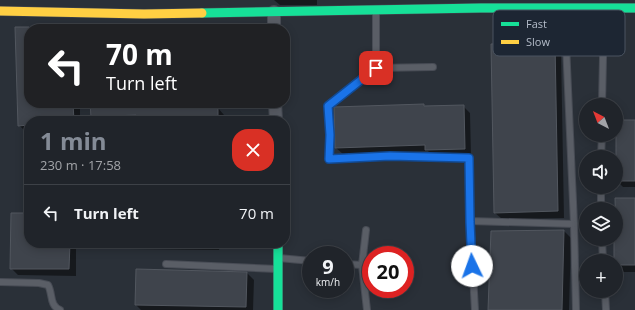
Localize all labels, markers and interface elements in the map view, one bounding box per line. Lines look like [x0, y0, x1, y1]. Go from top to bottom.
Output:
legend [493, 10, 625, 56]
text: Fast [526, 16, 547, 31]
text: Slow [526, 34, 550, 49]
text: 70 m [106, 35, 173, 73]
icon: left [40, 40, 92, 92]
pin [359, 51, 393, 85]
icon: arrive [365, 57, 387, 79]
text: Turn left [106, 71, 177, 95]
north arrow [579, 98, 623, 142]
map controls [579, 98, 623, 298]
text: 1 min [40, 124, 107, 157]
button: close [232, 129, 274, 171]
button: sound [579, 150, 623, 194]
text: 230 m · 17:58 [40, 156, 121, 174]
icon: left [40, 202, 62, 224]
button: layers [579, 202, 623, 246]
text: Turn left [74, 203, 139, 223]
text: 70 m [239, 203, 274, 223]
position arrow [451, 245, 493, 287]
speed limit sign: 20 [362, 246, 414, 298]
text: 9 [322, 253, 334, 280]
button: + [579, 254, 623, 298]
text: km/h [316, 275, 340, 289]

